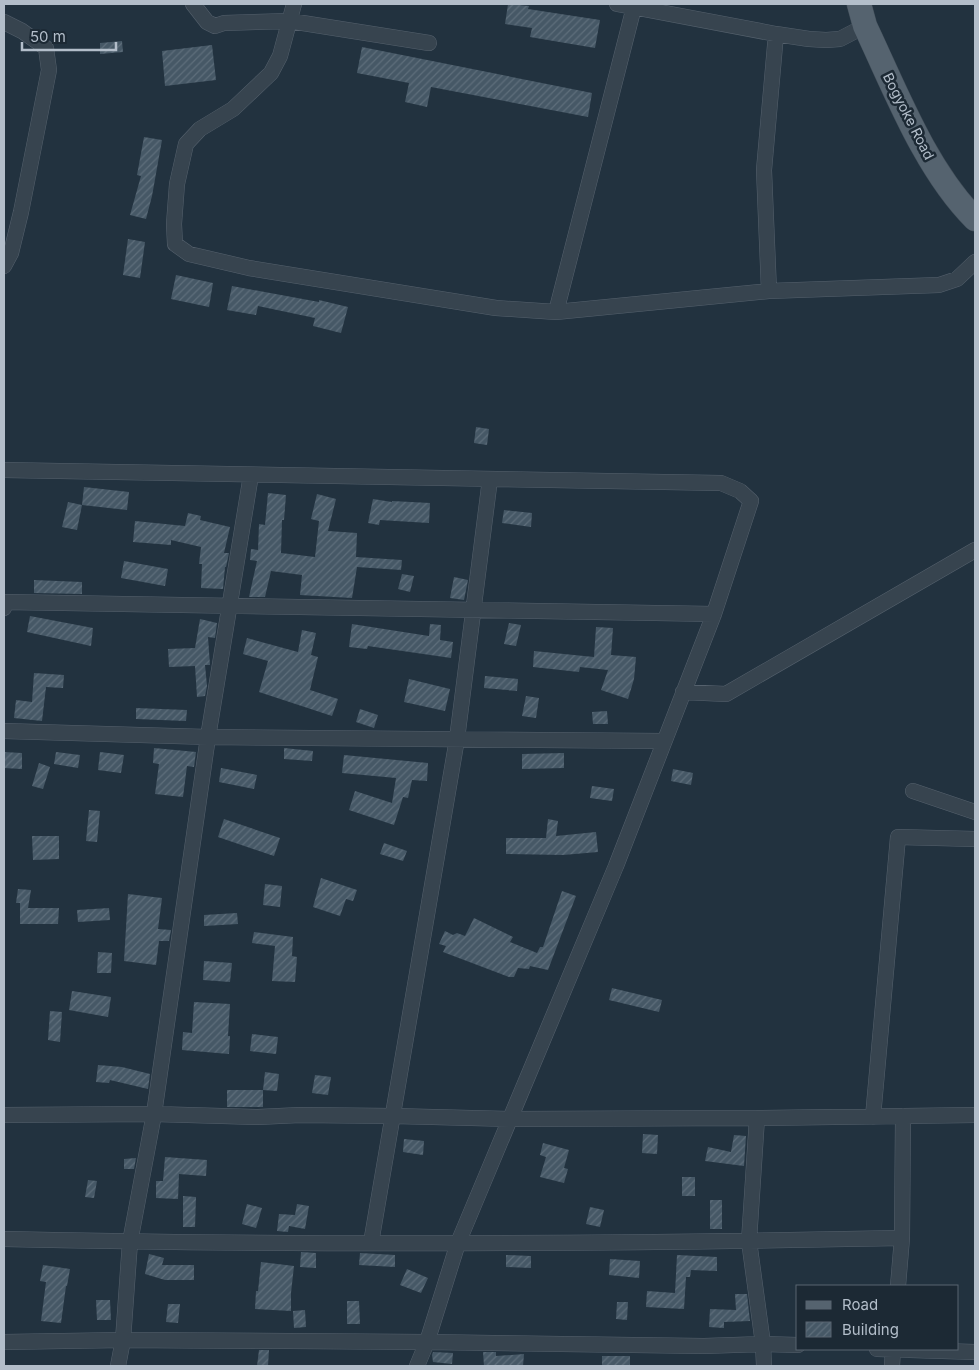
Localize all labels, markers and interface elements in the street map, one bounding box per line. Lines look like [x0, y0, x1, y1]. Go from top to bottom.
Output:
scale bar [22, 20, 116, 52]
text: 50 m [30, 27, 66, 46]
street label: Bogyoke Road [880, 70, 938, 162]
legend [796, 1285, 959, 1350]
text: Road [842, 1295, 878, 1314]
text: Building [842, 1320, 899, 1339]

